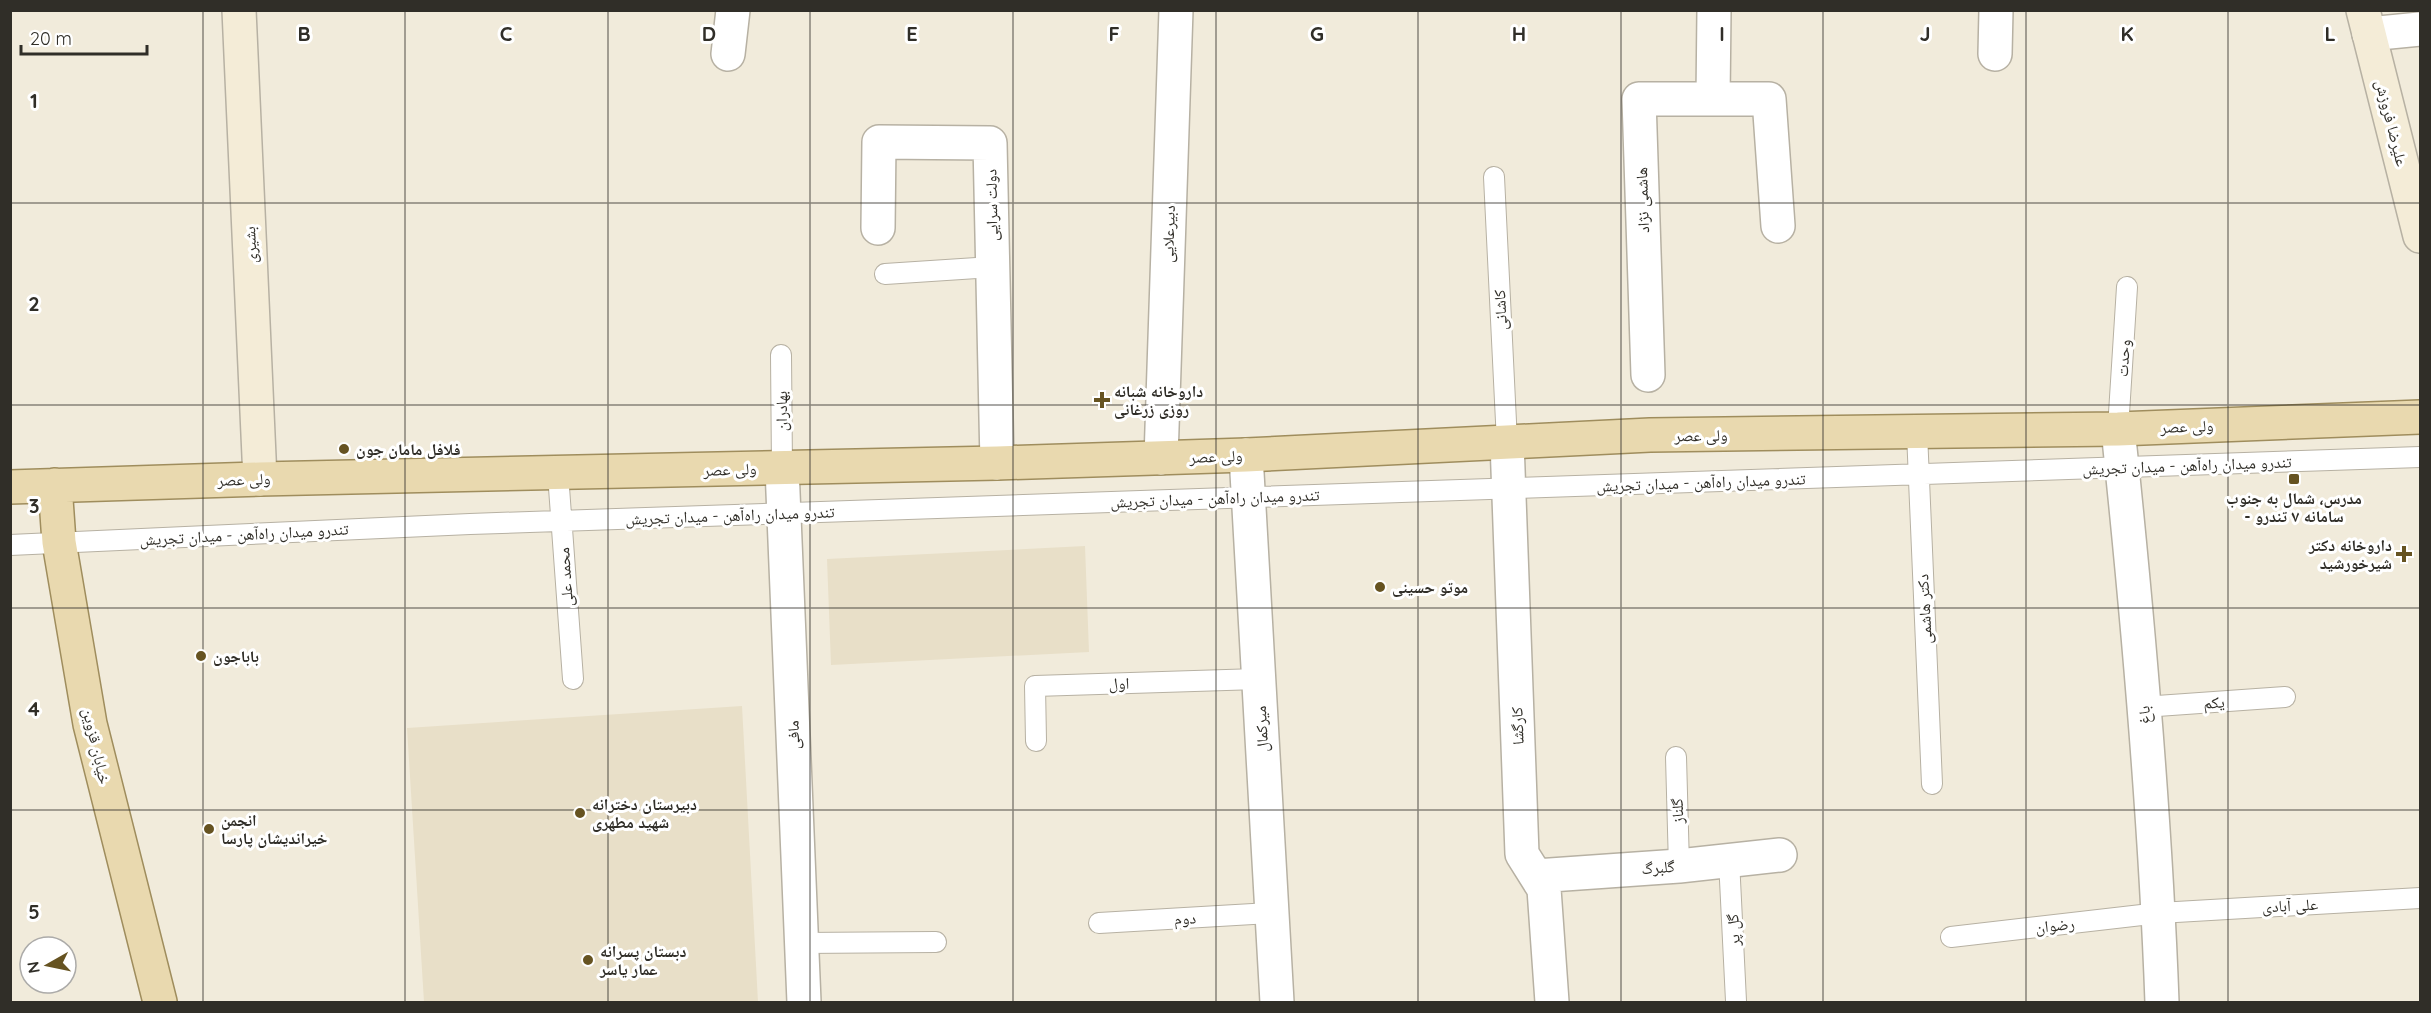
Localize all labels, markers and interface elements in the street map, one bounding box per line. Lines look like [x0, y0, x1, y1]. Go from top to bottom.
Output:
scale bar [21, 18, 147, 56]
text: B [297, 21, 311, 46]
text: C [500, 21, 513, 46]
text: D [702, 21, 716, 46]
text: E [906, 21, 918, 46]
text: F [1108, 21, 1120, 46]
text: G [1310, 21, 1324, 46]
text: H [1512, 21, 1526, 46]
text: I [1719, 21, 1725, 46]
text: J [1919, 21, 1931, 46]
text: K [2120, 21, 2134, 46]
text: L [2324, 21, 2336, 46]
text: 20 m [30, 27, 72, 50]
street label: علیرضا فروزش [2371, 78, 2412, 168]
text: 1 [30, 88, 38, 113]
street label: هاشمی نژاد [1631, 167, 1654, 233]
street label: دولت سرایی [980, 169, 1003, 241]
street label: دبیرعلایی [1157, 205, 1180, 263]
street label: بشیری [239, 226, 262, 264]
street label: کاشانی [1489, 289, 1512, 331]
text: 2 [28, 291, 40, 316]
street label: وحدت [2112, 339, 2134, 377]
place label: داروخانه شبانه روزی زرغانی [1114, 381, 1203, 419]
street label: بهادران [771, 391, 792, 431]
marker: داروخانه شبانه روزی زرغانی [1095, 393, 1109, 407]
street label: ولی عصر [2159, 415, 2214, 438]
street label: ولی عصر [1673, 425, 1728, 446]
place label: فلافل مامان جون [356, 439, 461, 459]
marker: فلافل مامان جون [337, 442, 351, 456]
street label: ولی عصر [1188, 445, 1243, 468]
street label: تندرو میدان راه‌آهن - میدان تجریش [2082, 451, 2292, 480]
street label: ولی عصر [702, 458, 757, 481]
street label: ولی عصر [216, 468, 271, 491]
street label: تندرو میدان راه‌آهن - میدان تجریش [1596, 468, 1806, 497]
marker: مدرس، شمال به جنوب - سامانه ۷ تندرو [2287, 472, 2301, 486]
street label: تندرو میدان راه‌آهن - میدان تجریش [1110, 484, 1320, 513]
place label: مدرس، شمال به جنوب - سامانه ۷ تندرو [2226, 488, 2362, 526]
text: 3 [29, 493, 39, 518]
street label: تندرو میدان راه‌آهن - میدان تجریش [625, 501, 835, 530]
street label: تندرو میدان راه‌آهن - میدان تجریش [139, 519, 349, 550]
place label: داروخانه دکتر شیرخورشید [2308, 535, 2392, 573]
street label: محمد علی [553, 547, 578, 607]
marker: داروخانه دکتر شیرخورشید [2397, 547, 2411, 561]
street label: دکتر هاشمی [1912, 573, 1937, 645]
place label: موتو حسینی [1392, 577, 1468, 597]
marker: موتو حسینی [1373, 580, 1387, 594]
place label: باباجون [213, 646, 259, 666]
marker: باباجون [194, 649, 208, 663]
street label: اول [1108, 673, 1130, 694]
street label: یکم [2203, 691, 2225, 714]
text: 4 [28, 696, 40, 721]
street label: میرکمال [1250, 705, 1273, 753]
street label: باغ [2133, 705, 2156, 725]
street label: خیابان قزوین [78, 706, 115, 786]
street label: کارگشا [1506, 706, 1528, 745]
street label: مافی [782, 720, 805, 750]
place label: دبیرستان دخترانه شهید مطهری [592, 794, 697, 832]
street label: گلناز [1667, 798, 1687, 825]
marker: دبیرستان دخترانه شهید مطهری [573, 806, 587, 820]
place label: انجمن خیراندیشان پارسا [221, 810, 328, 848]
marker: انجمن خیراندیشان پارسا [202, 822, 216, 836]
street label: گلبرگ [1641, 856, 1676, 878]
street label: علی آبادی [2261, 894, 2319, 917]
text: 5 [28, 899, 40, 924]
street label: دوم [1174, 907, 1197, 930]
street label: گل پر [1722, 913, 1745, 948]
street label: رضوان [2034, 913, 2076, 938]
north arrow [18, 935, 78, 995]
place label: دبستان پسرانه عمار یاسر [599, 941, 686, 979]
marker: دبستان پسرانه عمار یاسر [581, 953, 595, 967]
text: N [22, 960, 44, 975]

